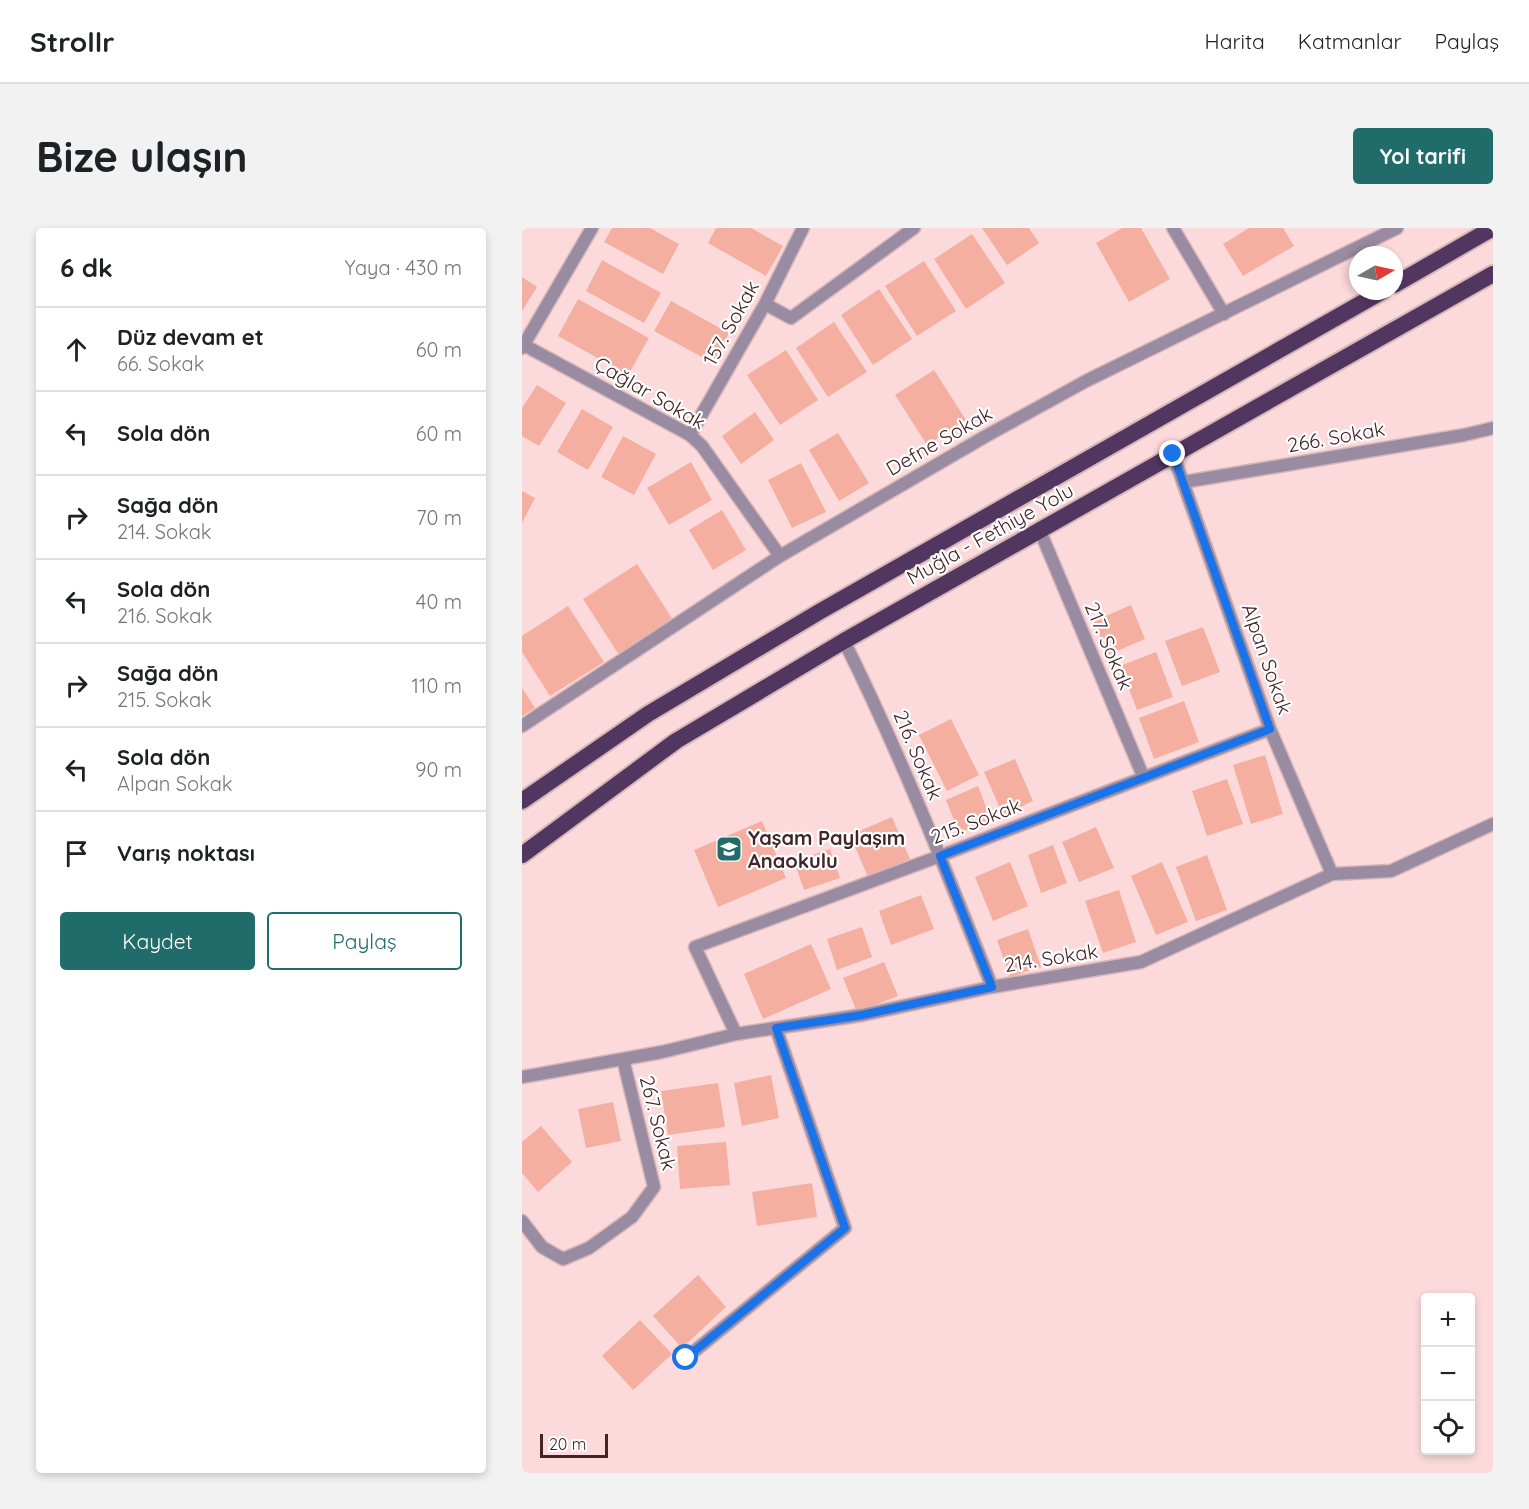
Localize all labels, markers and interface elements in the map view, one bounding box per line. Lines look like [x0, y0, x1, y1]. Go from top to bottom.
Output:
text: Strollr [30, 24, 114, 59]
text: Harita [1205, 28, 1265, 54]
text: Katmanlar [1298, 28, 1402, 54]
text: Paylaş [1435, 28, 1499, 54]
button: Yol tarifi [1353, 128, 1493, 184]
text: Bize ulaşın [36, 130, 247, 183]
north arrow [1349, 246, 1403, 300]
text: 6 dk [60, 251, 113, 284]
text: Yaya · 430 m [344, 255, 462, 280]
street label: 157. Sokak [697, 276, 764, 370]
text: Düz devam et [117, 323, 264, 351]
icon: ahead [60, 333, 93, 366]
text: 60 m [416, 337, 462, 362]
text: 66. Sokak [117, 351, 204, 376]
street label: Çağlar Sokak [590, 351, 710, 434]
street label: Defne Sokak [881, 400, 996, 481]
street label: 266. Sokak [1285, 416, 1387, 457]
icon: left [60, 417, 93, 450]
text: Sola dön [117, 419, 210, 447]
text: 60 m [416, 421, 462, 446]
route end [1159, 440, 1185, 466]
street label: Muğla - Fethiye Yolu [902, 477, 1078, 590]
text: Sağa dön [117, 491, 219, 519]
icon: right [60, 501, 93, 534]
text: 70 m [416, 505, 462, 530]
text: 214. Sokak [117, 519, 212, 544]
text: Sola dön [117, 575, 210, 603]
icon: left [60, 585, 93, 618]
text: 40 m [416, 589, 462, 614]
street label: 217. Sokak [1080, 598, 1139, 694]
street label: Alpan Sokak [1237, 600, 1298, 718]
text: 216. Sokak [117, 603, 212, 628]
text: Sağa dön [117, 659, 219, 687]
icon: right [60, 669, 93, 702]
text: 110 m [412, 673, 462, 698]
text: 215. Sokak [117, 687, 212, 712]
street label: 216. Sokak [888, 706, 949, 803]
text: Sola dön [117, 743, 210, 771]
icon: left [60, 753, 93, 786]
text: 90 m [415, 757, 462, 782]
text: Alpan Sokak [117, 771, 233, 796]
street label: 215. Sokak [927, 792, 1025, 849]
place label: Yaşam Paylaşım Anaokulu [748, 825, 905, 873]
school or university icon: Yaşam Paylaşım Anaokulu [714, 834, 744, 864]
icon: arrive [60, 837, 93, 870]
text: Varış noktası [117, 839, 255, 867]
button: Kaydet [60, 912, 255, 970]
button: Paylaş [267, 912, 462, 970]
street label: 214. Sokak [1002, 938, 1100, 977]
street label: 267. Sokak [635, 1073, 682, 1173]
map controls [1421, 1293, 1475, 1455]
button: + [1421, 1293, 1475, 1347]
route start [672, 1344, 698, 1370]
button: − [1421, 1347, 1475, 1401]
button: locate [1421, 1401, 1475, 1455]
scale bar [540, 1431, 608, 1458]
text: 20 m [549, 1434, 586, 1454]

